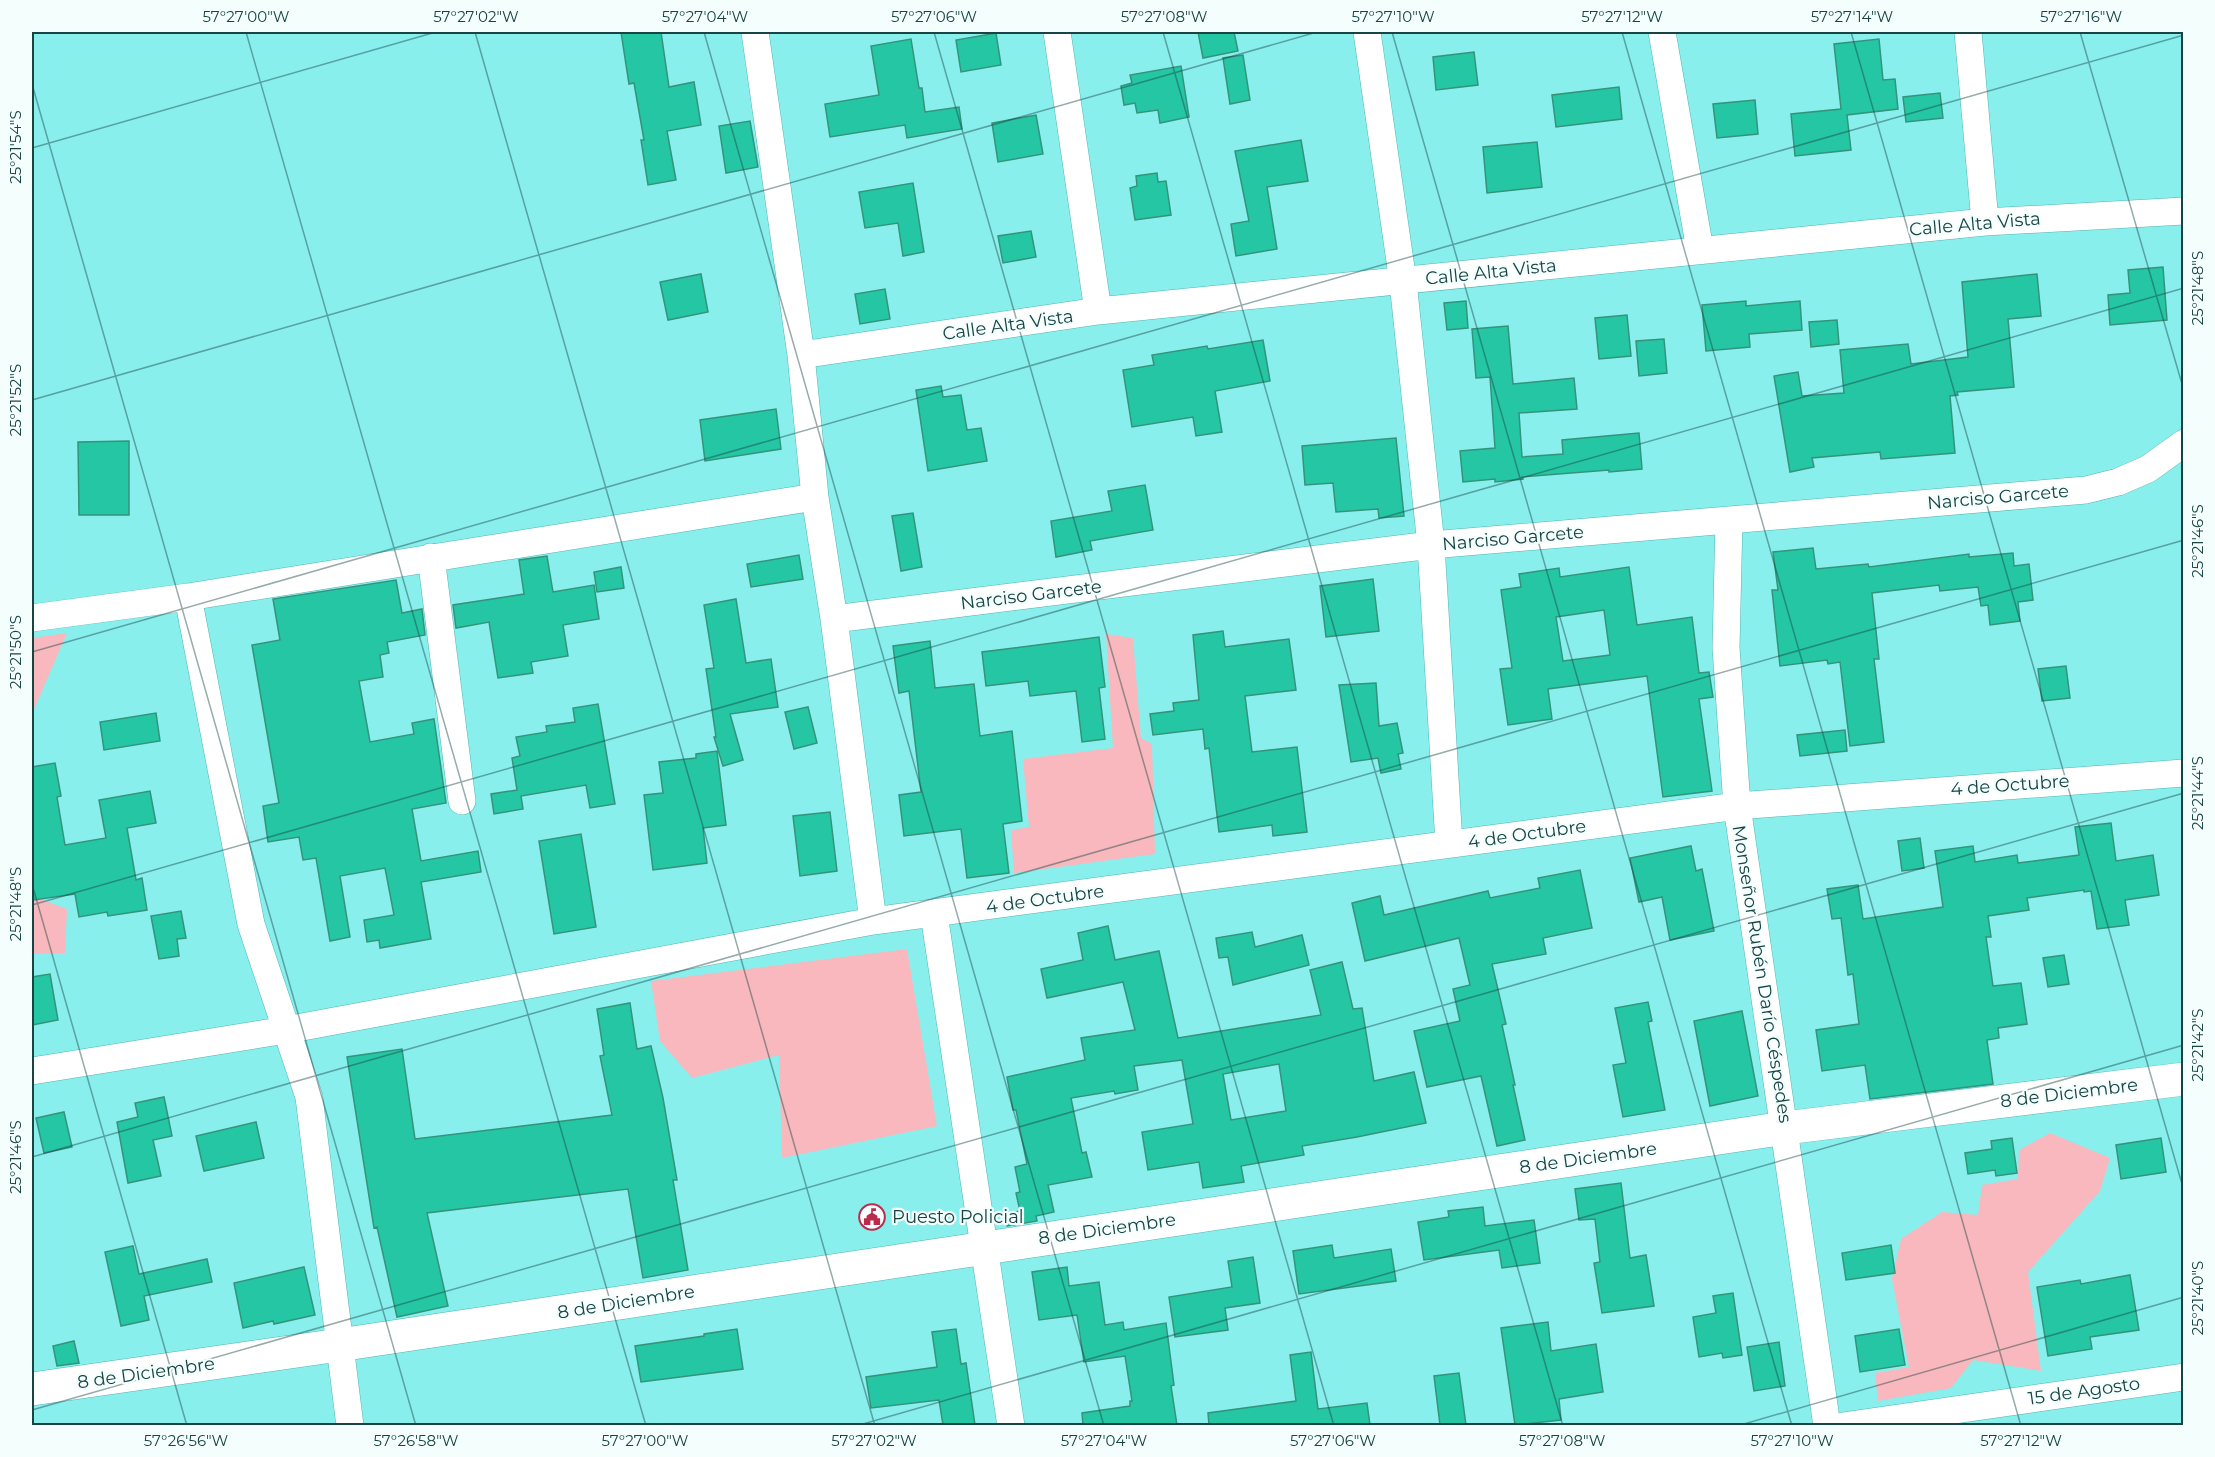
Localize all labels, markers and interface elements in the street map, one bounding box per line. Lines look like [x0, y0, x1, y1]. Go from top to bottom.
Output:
text: 57°27'00"W [202, 7, 290, 26]
text: 57°27'02"W [433, 7, 519, 26]
text: 57°27'04"W [662, 7, 749, 26]
text: 57°27'06"W [891, 7, 977, 26]
text: 57°27'08"W [1121, 7, 1208, 26]
text: 57°27'10"W [1351, 7, 1435, 26]
text: 57°27'12"W [1581, 7, 1663, 26]
text: 57°27'14"W [1811, 7, 1894, 26]
text: 57°27'16"W [2040, 7, 2122, 26]
text: 25°21'54"S [6, 110, 25, 184]
street label: Calle Alta Vista [1908, 207, 2042, 241]
text: 25°21'48"S [2188, 251, 2207, 325]
street label: Calle Alta Vista [1424, 254, 1558, 290]
street label: Calle Alta Vista [941, 305, 1075, 345]
text: 25°21'52"S [6, 364, 25, 436]
street label: Narciso Garcete [1926, 480, 2070, 514]
text: 25°21'46"S [2188, 504, 2207, 578]
street label: Narciso Garcete [1441, 521, 1585, 555]
street label: Narciso Garcete [959, 575, 1103, 615]
text: 25°21'50"S [6, 615, 25, 689]
text: 25°21'44"S [2188, 756, 2207, 830]
street label: 4 de Octubre [1950, 770, 2070, 800]
street label: 4 de Octubre [1466, 815, 1588, 853]
street label: Monseñor Rubén Darío Céspedes [1728, 824, 1796, 1125]
text: 25°21'48"S [6, 867, 25, 941]
street label: 4 de Octubre [984, 880, 1106, 918]
text: 25°21'42"S [2188, 1008, 2207, 1082]
street label: 8 de Diciembre [1999, 1074, 2139, 1112]
text: 25°21'46"S [6, 1120, 25, 1194]
street label: 8 de Diciembre [1518, 1137, 1658, 1179]
public building icon: Puesto Policial [857, 1202, 887, 1232]
place label: Puesto Policial [892, 1206, 1024, 1228]
street label: 8 de Diciembre [1037, 1208, 1177, 1250]
text: 25°21'40"S [2188, 1261, 2207, 1335]
street label: 8 de Diciembre [556, 1280, 696, 1324]
street label: 8 de Diciembre [76, 1352, 216, 1394]
street label: 15 de Agosto [2027, 1372, 2141, 1410]
text: 57°26'56"W [144, 1431, 228, 1450]
text: 57°26'58"W [374, 1431, 459, 1450]
text: 57°27'00"W [601, 1431, 689, 1450]
text: 57°27'02"W [831, 1431, 917, 1450]
text: 57°27'04"W [1061, 1431, 1148, 1450]
text: 57°27'06"W [1290, 1431, 1376, 1450]
text: 57°27'08"W [1519, 1431, 1606, 1450]
text: 57°27'10"W [1750, 1431, 1834, 1450]
text: 57°27'12"W [1980, 1431, 2062, 1450]

